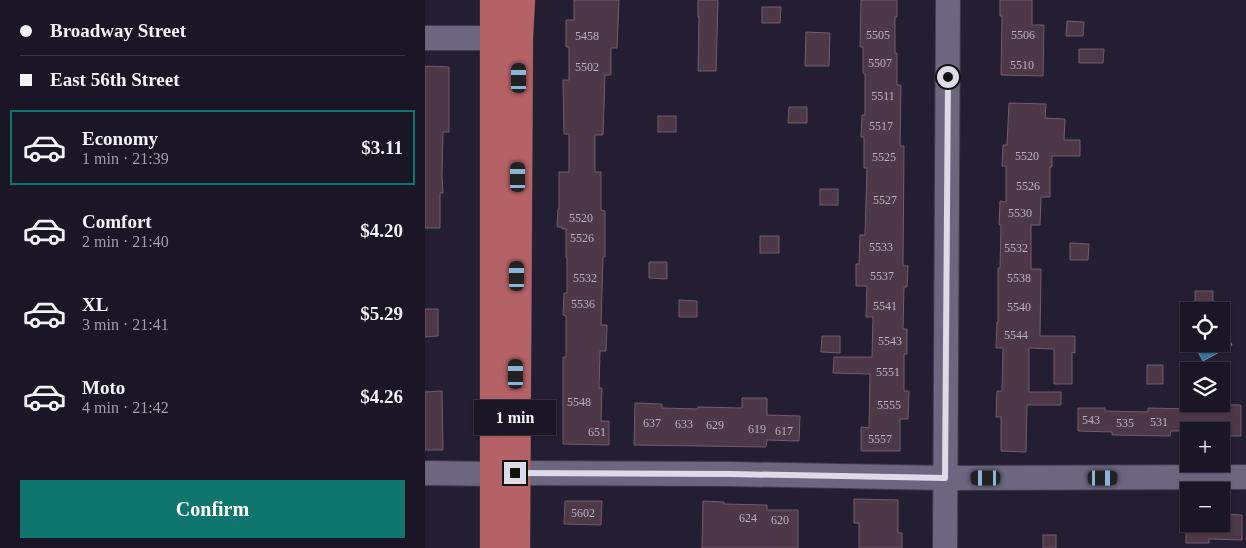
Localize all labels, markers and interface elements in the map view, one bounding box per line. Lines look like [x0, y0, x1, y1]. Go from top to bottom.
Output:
text: Broadway Street [50, 20, 186, 41]
house number: 5505 [866, 28, 890, 42]
house number: 5506 [1011, 28, 1035, 42]
house number: 5458 [575, 29, 599, 43]
house number: 5507 [868, 56, 892, 70]
house number: 5510 [1010, 58, 1034, 72]
house number: 5502 [575, 60, 599, 74]
car [511, 63, 526, 93]
route start [937, 66, 959, 88]
text: East 56th Street [50, 69, 179, 90]
house number: 5511 [871, 89, 895, 103]
house number: 5517 [869, 119, 893, 133]
icon: car [22, 125, 67, 170]
text: Economy [82, 128, 158, 149]
text: $3.11 [361, 137, 403, 158]
house number: 5520 [1015, 149, 1039, 163]
text: 1 min · 21:39 [82, 150, 169, 167]
house number: 5525 [872, 150, 896, 164]
car [510, 162, 525, 192]
house number: 5526 [1016, 179, 1040, 193]
house number: 5527 [873, 193, 897, 207]
house number: 5530 [1008, 206, 1032, 220]
icon: car [22, 208, 67, 253]
text: Comfort [82, 211, 152, 232]
house number: 5520 [569, 211, 593, 225]
text: $4.20 [360, 220, 403, 241]
house number: 5526 [570, 231, 594, 245]
text: 2 min · 21:40 [82, 233, 169, 250]
house number: 5533 [869, 240, 893, 254]
house number: 5532 [1004, 241, 1028, 255]
car [509, 261, 524, 291]
house number: 5537 [870, 269, 894, 283]
house number: 5532 [573, 271, 597, 285]
house number: 5538 [1007, 271, 1031, 285]
icon: car [22, 291, 67, 336]
text: XL [82, 294, 108, 315]
house number: 5536 [571, 297, 595, 311]
house number: 5541 [873, 299, 897, 313]
house number: 5540 [1007, 300, 1031, 314]
map controls [1180, 302, 1230, 532]
button: locate [1180, 302, 1230, 352]
text: $5.29 [360, 303, 403, 324]
text: 3 min · 21:41 [82, 316, 169, 333]
house number: 5544 [1004, 328, 1028, 342]
house number: 5543 [878, 334, 902, 348]
car [508, 359, 523, 389]
button: layers [1180, 362, 1230, 412]
house number: 5551 [876, 365, 900, 379]
icon: car [22, 374, 67, 419]
text: Moto [82, 377, 125, 398]
text: $4.26 [360, 386, 403, 407]
house number: 5548 [567, 395, 591, 409]
house number: 5555 [877, 398, 901, 412]
text: 4 min · 21:42 [82, 399, 169, 416]
callout: 1 min [474, 400, 556, 436]
text: 1 min [496, 409, 534, 426]
house number: 543 [1082, 413, 1100, 427]
house number: 531 [1150, 415, 1168, 429]
house number: 637 [643, 416, 661, 430]
house number: 535 [1116, 416, 1134, 430]
house number: 633 [675, 417, 693, 431]
house number: 629 [706, 418, 724, 432]
house number: 619 [748, 422, 766, 436]
button: + [1180, 422, 1230, 472]
house number: 617 [775, 424, 793, 438]
house number: 651 [588, 425, 606, 439]
house number: 5557 [868, 432, 892, 446]
route end [504, 462, 526, 484]
car [971, 471, 1001, 486]
car [1088, 471, 1118, 486]
button: Confirm [20, 480, 405, 538]
button: − [1180, 482, 1230, 532]
house number: 5602 [571, 506, 595, 520]
house number: 624 [739, 511, 757, 525]
house number: 620 [771, 513, 789, 527]

